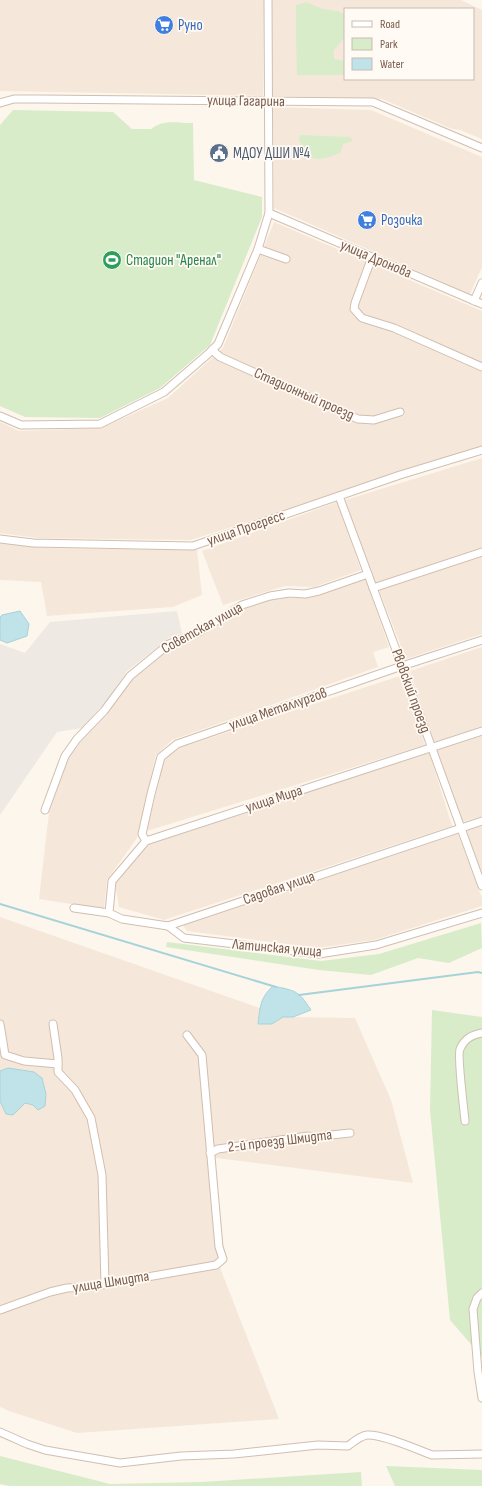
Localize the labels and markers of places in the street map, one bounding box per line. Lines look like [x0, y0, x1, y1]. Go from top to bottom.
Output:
supermarket icon: Руно [153, 14, 175, 36]
place label: Руно [178, 16, 203, 35]
public building icon: МДОУ ДШИ №4 [208, 142, 230, 164]
place label: МДОУ ДШИ №4 [233, 144, 310, 163]
supermarket icon: Розочка [356, 209, 378, 231]
place label: Розочка [381, 211, 423, 230]
sports icon: Стадион "Аренал" [101, 249, 123, 271]
place label: Стадион "Аренал" [126, 251, 221, 270]

